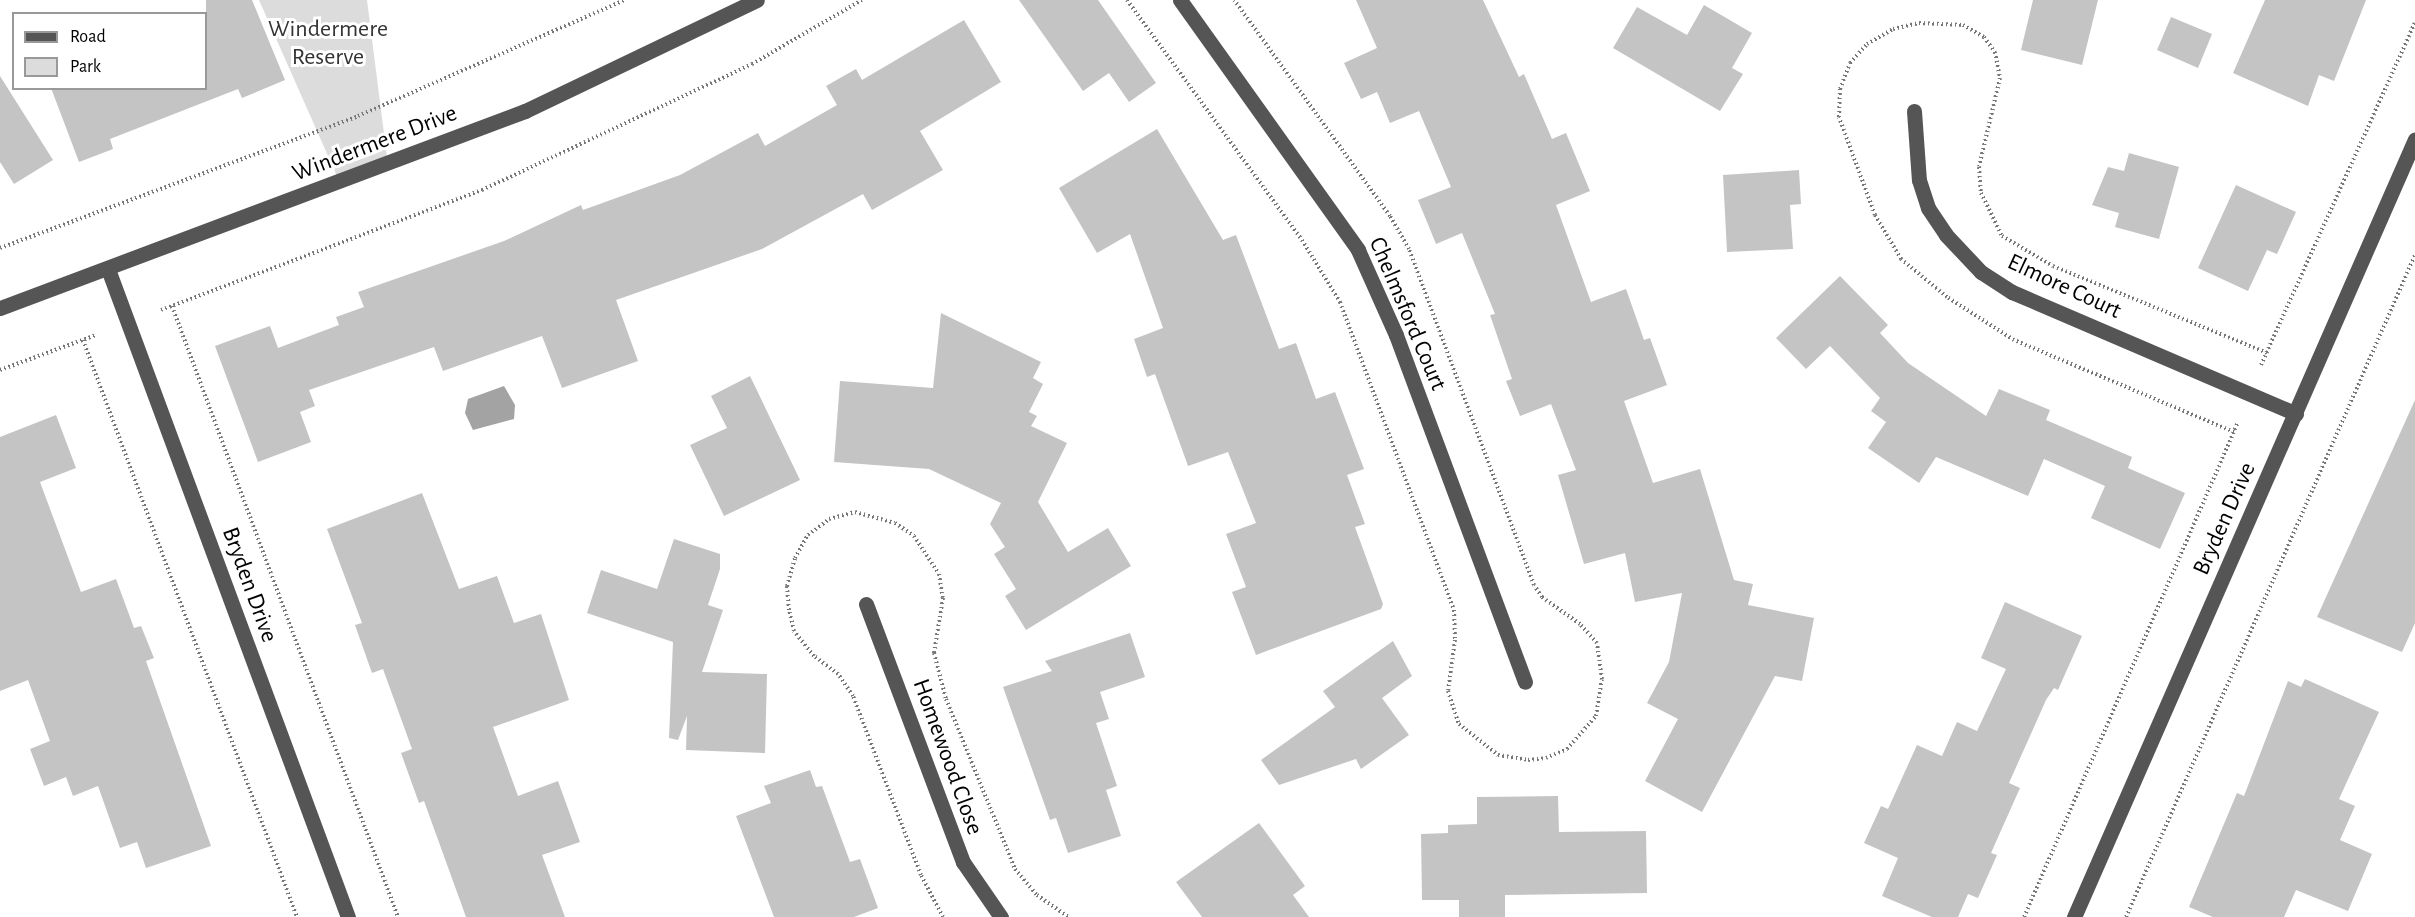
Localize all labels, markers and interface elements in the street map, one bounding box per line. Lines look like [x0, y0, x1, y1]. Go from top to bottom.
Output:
legend [12, 12, 207, 90]
park label: Windermere Reserve [268, 16, 388, 72]
text: Road [70, 28, 106, 46]
text: Park [70, 58, 101, 76]
street label: Windermere Drive [289, 99, 461, 189]
street label: Chelmsford Court [1362, 233, 1452, 395]
street label: Elmore Court [2003, 248, 2125, 326]
street label: Bryden Drive [2187, 458, 2263, 580]
street label: Bryden Drive [215, 524, 283, 646]
street label: Homewood Close [905, 675, 989, 839]

